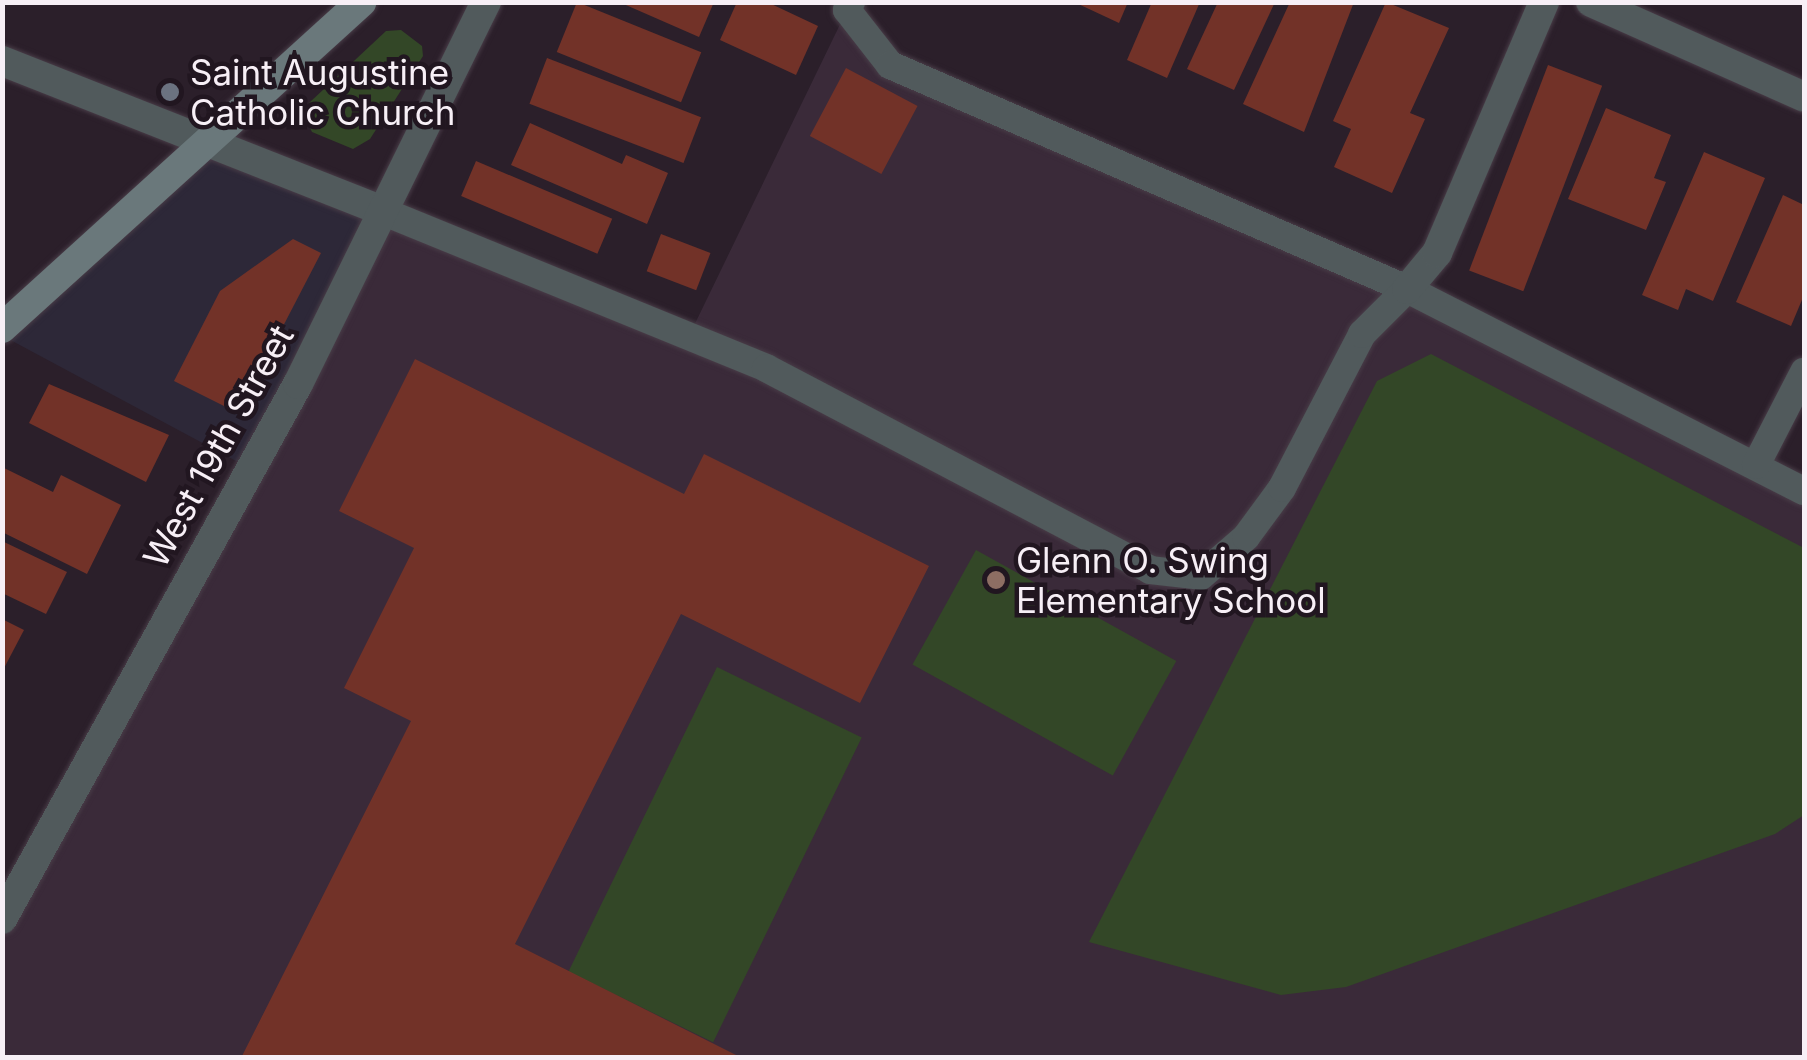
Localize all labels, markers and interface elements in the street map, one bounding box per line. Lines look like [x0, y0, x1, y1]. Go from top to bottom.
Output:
place label: Saint Augustine Catholic Church [190, 51, 455, 133]
marker: Saint Augustine Catholic Church [159, 81, 181, 103]
street label: West 19th Street [134, 318, 302, 574]
place label: Glenn O. Swing Elementary School [1016, 539, 1326, 621]
marker: Glenn O. Swing Elementary School [985, 569, 1007, 591]

